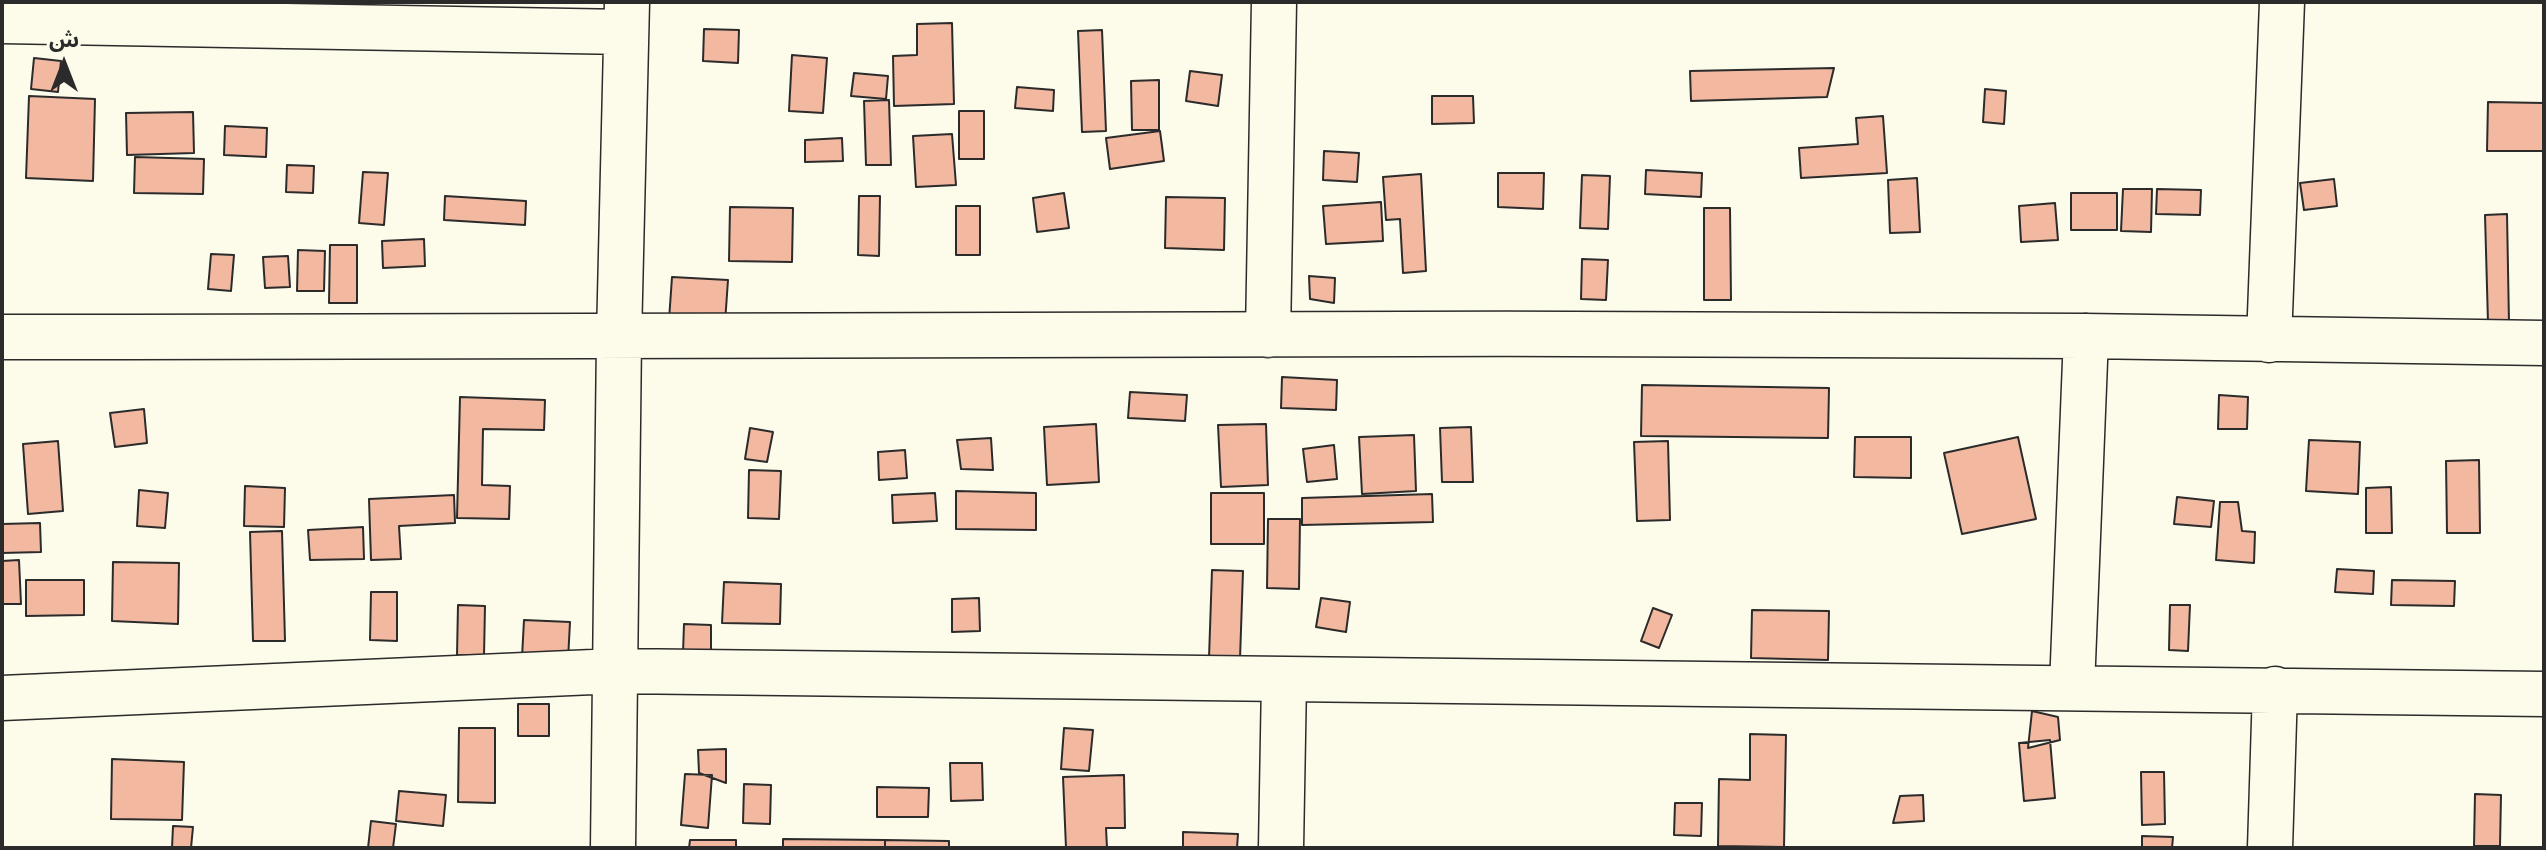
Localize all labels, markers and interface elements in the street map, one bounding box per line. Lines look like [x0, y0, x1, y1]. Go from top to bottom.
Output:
north arrow [24, 24, 104, 104]
text: ش [49, 27, 79, 52]

